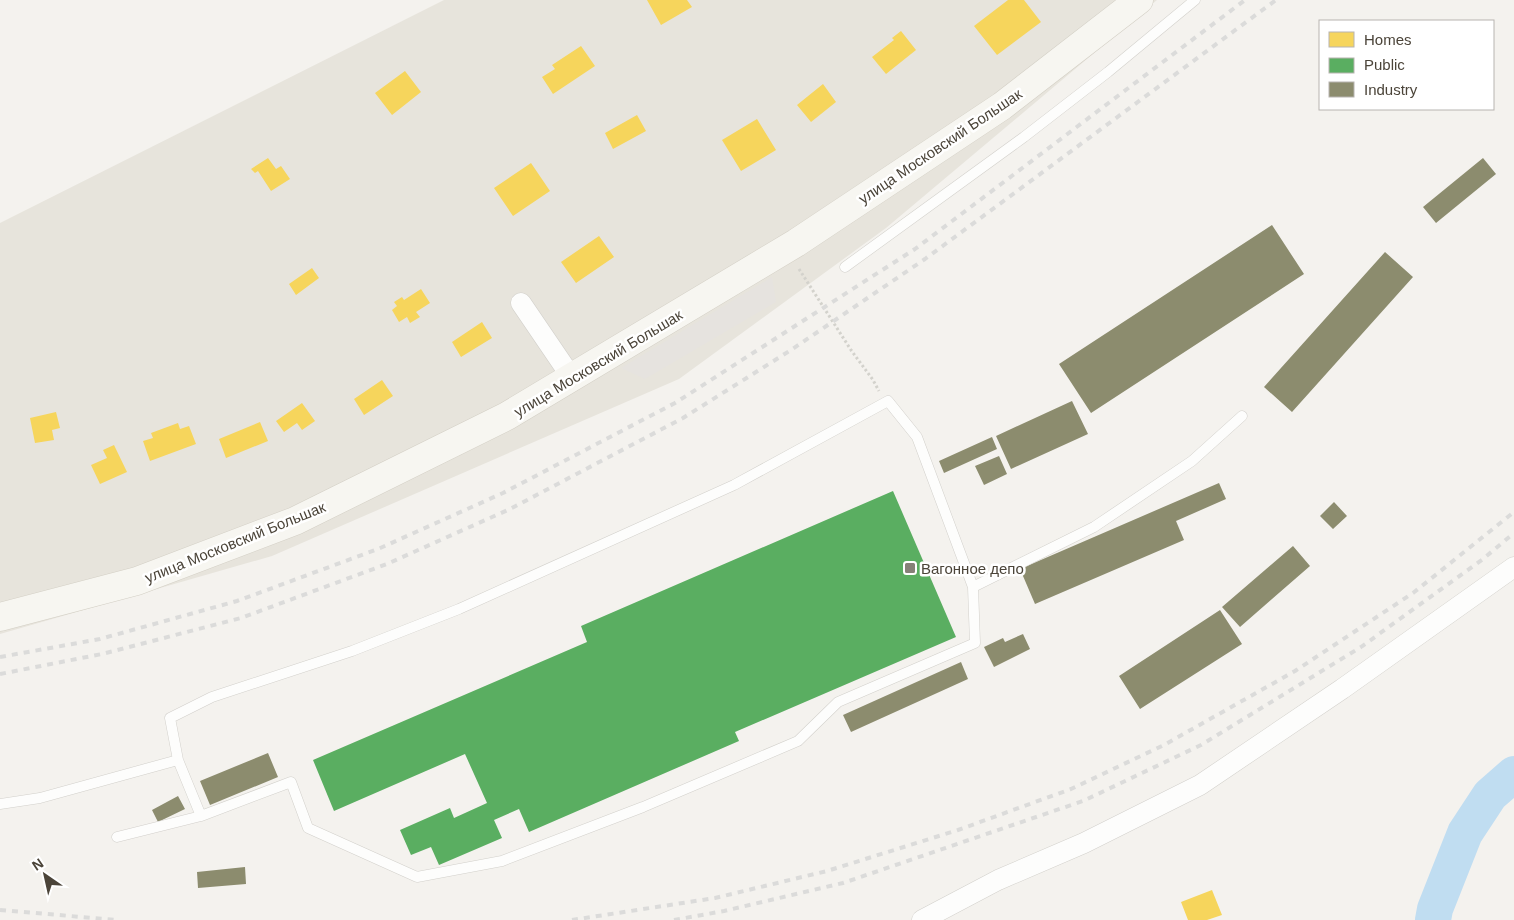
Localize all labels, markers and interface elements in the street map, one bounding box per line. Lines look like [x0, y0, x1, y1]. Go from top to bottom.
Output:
legend [1319, 20, 1494, 110]
text: Homes [1364, 31, 1412, 48]
text: Public [1364, 56, 1405, 73]
text: Industry [1364, 81, 1418, 98]
street label: улица Московский Большак [855, 85, 1025, 207]
street label: улица Московский Большак [511, 306, 686, 420]
street label: улица Московский Большак [142, 498, 328, 586]
place label: Вагонное депо [921, 560, 1024, 577]
marker: Вагонное депо [903, 561, 917, 575]
north arrow [20, 850, 70, 900]
text: N [29, 855, 46, 874]

